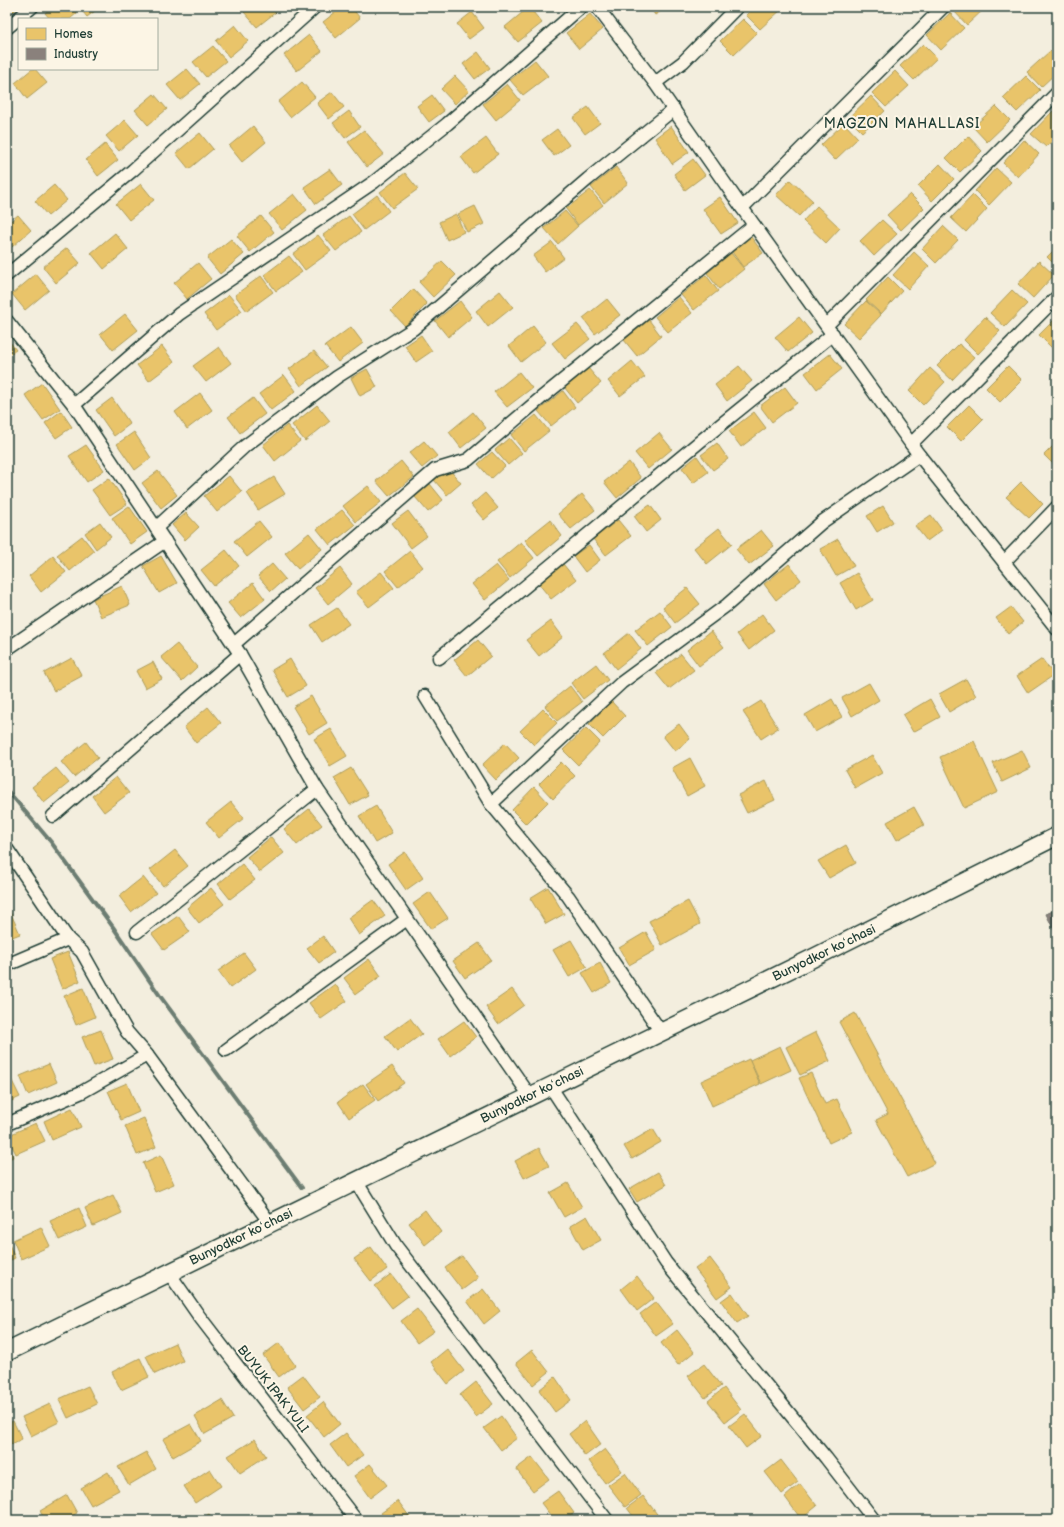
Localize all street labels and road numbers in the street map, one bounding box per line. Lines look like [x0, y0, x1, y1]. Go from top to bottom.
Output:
street label: Bunyodkor koʻchasi [770, 921, 878, 985]
street label: Bunyodkor koʻchasi [478, 1063, 586, 1127]
street label: Bunyodkor koʻchasi [187, 1205, 295, 1269]
street label: BUYUK IPAK YULI [234, 1342, 312, 1436]

